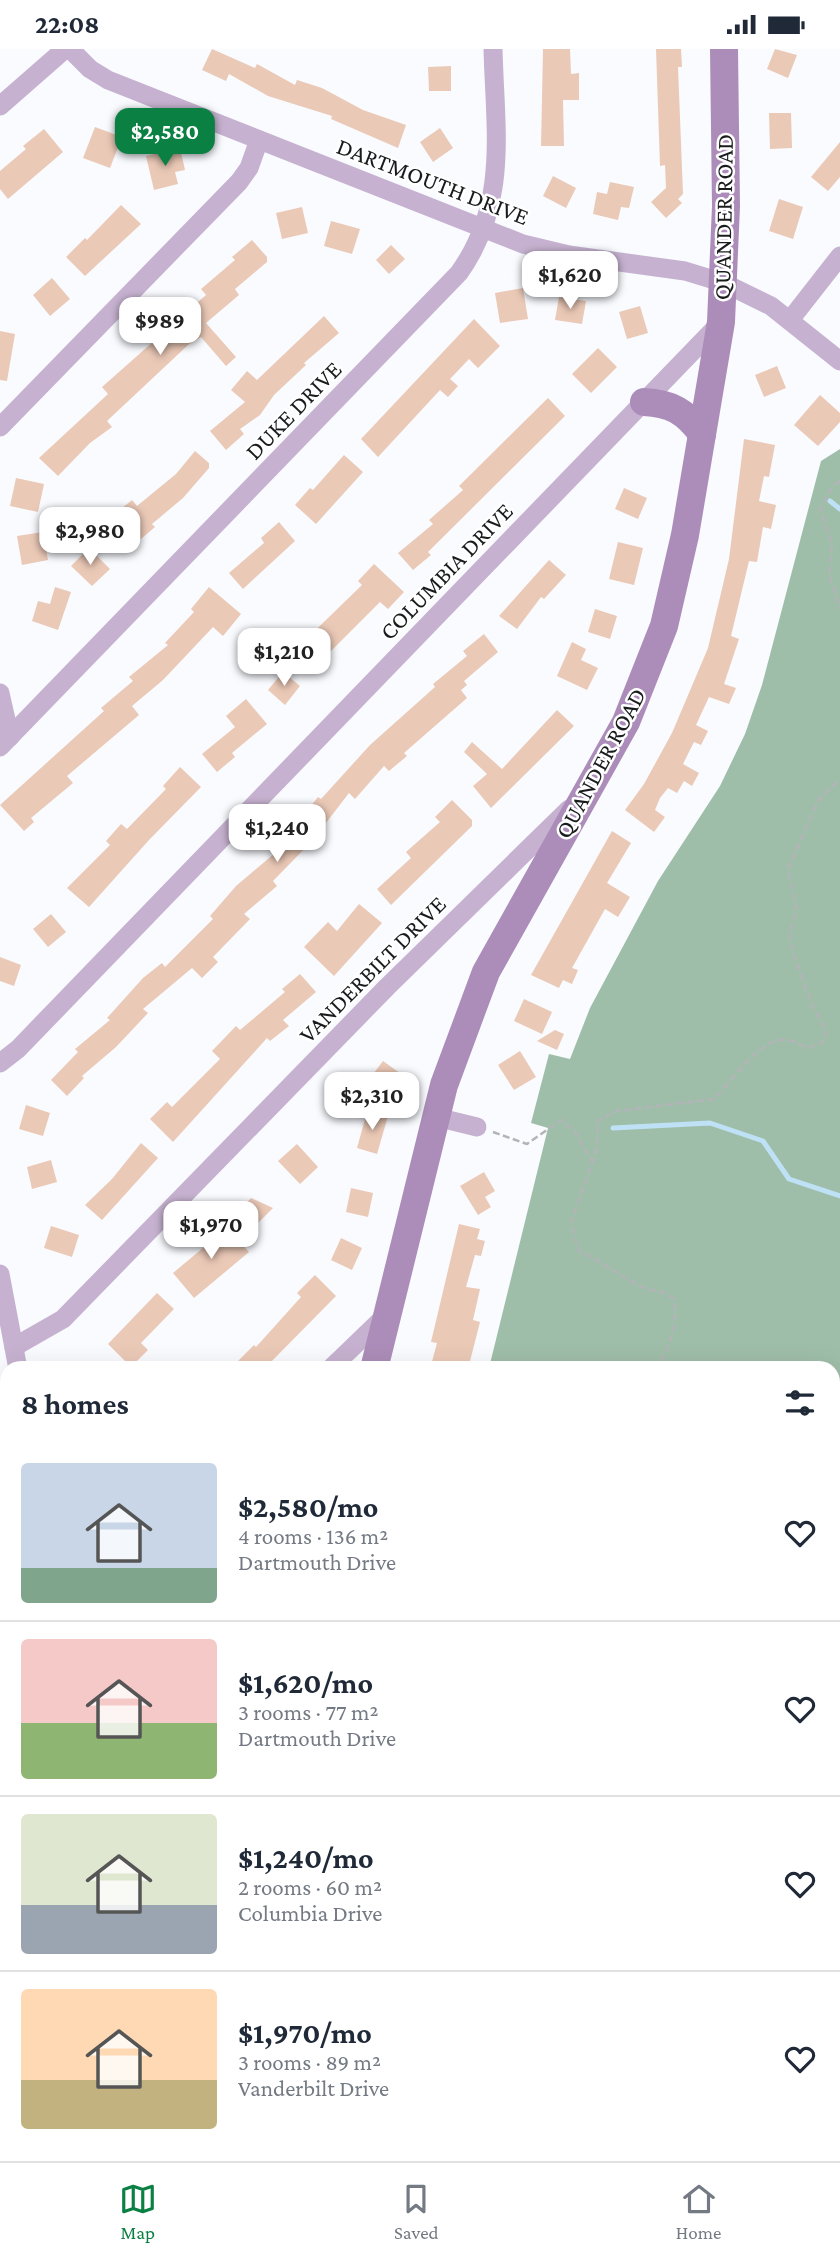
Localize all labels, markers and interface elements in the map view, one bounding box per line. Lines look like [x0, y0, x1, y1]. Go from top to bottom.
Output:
text: 22:08 [35, 10, 99, 39]
pin: $2,580 [108, 109, 222, 168]
text: $2,580 [131, 118, 199, 144]
street label: DARTMOUTH DRIVE [333, 132, 533, 230]
street label: QUANDER ROAD [708, 134, 738, 300]
pin: $1,620 [513, 251, 627, 311]
text: $1,620 [538, 261, 602, 287]
pin: $989 [119, 297, 201, 357]
text: $989 [135, 307, 185, 333]
street label: DUKE DRIVE [239, 355, 347, 465]
street label: COLUMBIA DRIVE [374, 497, 518, 645]
pin: $2,980 [33, 507, 147, 567]
text: $2,980 [55, 517, 125, 543]
pin: $1,210 [227, 629, 341, 688]
text: $1,210 [254, 638, 314, 664]
street label: QUANDER ROAD [549, 683, 651, 843]
pin: $1,240 [220, 805, 334, 864]
text: $1,240 [245, 814, 309, 840]
street label: VANDERBILT DRIVE [293, 890, 451, 1048]
pin: $2,310 [315, 1073, 429, 1132]
text: $2,310 [340, 1082, 404, 1108]
pin: $1,970 [154, 1201, 268, 1261]
text: $1,970 [179, 1211, 243, 1237]
icon: filters [781, 1384, 819, 1422]
text: 8 homes [21, 1387, 129, 1420]
text: $2,580/mo [238, 1490, 378, 1523]
icon: home [77, 1491, 161, 1575]
icon: heart [781, 1514, 819, 1552]
text: 4 rooms · 136 m² [238, 1523, 388, 1549]
text: Dartmouth Drive [238, 1549, 396, 1575]
text: $1,620/mo [238, 1666, 373, 1699]
icon: home [77, 1667, 161, 1751]
icon: heart [781, 1690, 819, 1728]
text: 3 rooms · 77 m² [238, 1699, 378, 1725]
text: Dartmouth Drive [238, 1725, 396, 1751]
text: $1,240/mo [238, 1841, 374, 1874]
icon: home [77, 1842, 161, 1926]
icon: heart [781, 1865, 819, 1903]
text: 2 rooms · 60 m² [238, 1874, 382, 1900]
text: Columbia Drive [238, 1900, 382, 1926]
text: $1,970/mo [238, 2016, 372, 2049]
icon: home [77, 2017, 161, 2101]
icon: heart [781, 2040, 819, 2078]
text: 3 rooms · 89 m² [238, 2049, 381, 2075]
text: Vanderbilt Drive [238, 2075, 389, 2101]
tab: Map [119, 2180, 157, 2243]
tab: Saved [394, 2180, 439, 2243]
tab: Home [676, 2180, 721, 2243]

